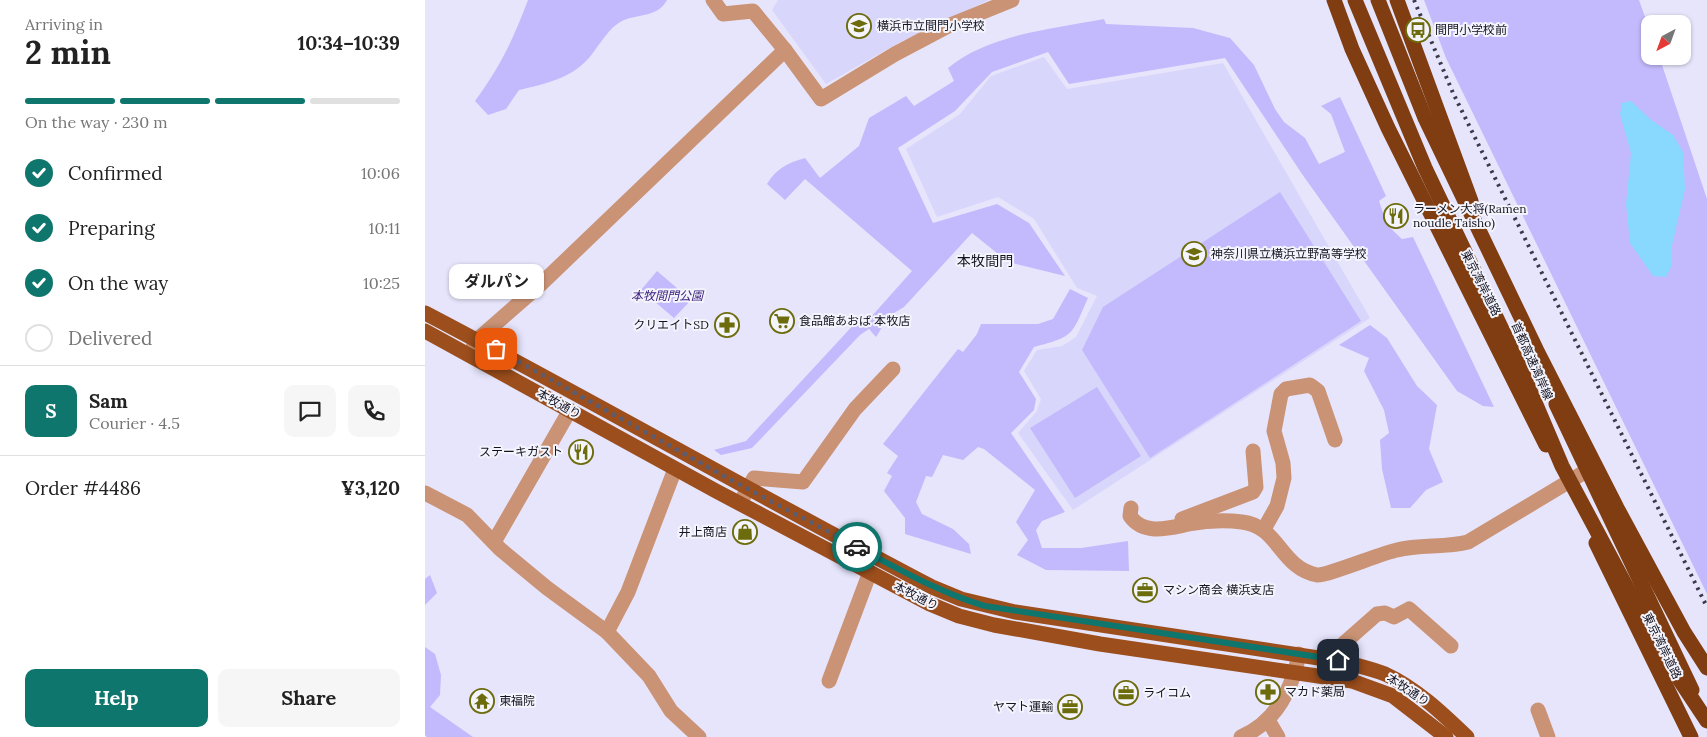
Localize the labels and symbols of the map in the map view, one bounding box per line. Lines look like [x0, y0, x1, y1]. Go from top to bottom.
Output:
school or university icon: 横浜市立間門小学校 [846, 13, 872, 39]
north arrow [1641, 15, 1691, 65]
bus stop icon: 間門小学校前 [1405, 17, 1431, 43]
place label: 横浜市立間門小学校 [877, 18, 985, 33]
place label: 間門小学校前 [1435, 22, 1507, 37]
place label: ラーメン大将(Ramen noudle Taisho) [1413, 201, 1526, 231]
restaurant icon: ラーメン大将(Ramen noudle Taisho) [1383, 203, 1409, 229]
school or university icon: 神奈川県立横浜立野高等学校 [1181, 241, 1207, 267]
place label: 神奈川県立横浜立野高等学校 [1211, 246, 1367, 261]
street label: 東京湾岸道路 [1458, 247, 1504, 318]
district label: 本牧間門 [957, 252, 1013, 270]
callout: ダルパン [448, 264, 543, 299]
park label: 本牧間門公園 [631, 288, 705, 303]
supermarket icon: 食品館あおば 本牧店 [769, 308, 795, 334]
pharmacy icon: クリエイトSD [714, 312, 740, 338]
place label: 食品館あおば 本牧店 [799, 313, 910, 328]
place label: クリエイトSD [633, 317, 709, 332]
street label: 首都高速湾岸線 [1509, 319, 1556, 402]
pin [475, 328, 517, 370]
street label: 本牧通り [535, 385, 584, 422]
restaurant icon: ステーキガスト [568, 439, 594, 465]
place label: ステーキガスト [479, 444, 563, 459]
shop icon: 井上商店 [732, 519, 758, 545]
courier [832, 522, 882, 572]
place label: 井上商店 [679, 524, 727, 539]
office icon: マシン商会 横浜支店 [1132, 577, 1158, 603]
street label: 本牧通り [891, 578, 941, 613]
place label: マシン商会 横浜支店 [1163, 582, 1274, 597]
street label: 東京湾岸道路 [1640, 610, 1685, 681]
pin [1317, 639, 1359, 681]
street label: 本牧通り [1384, 670, 1432, 709]
pharmacy icon: マカド薬局 [1255, 679, 1281, 705]
office icon: ライコム [1113, 680, 1139, 706]
place label: マカド薬局 [1285, 684, 1345, 699]
place label: ライコム [1143, 685, 1191, 700]
temple icon: 東福院 [469, 688, 495, 714]
place label: 東福院 [499, 693, 535, 708]
office icon: ヤマト運輸 [1057, 694, 1083, 720]
place label: ヤマト運輸 [993, 699, 1053, 714]

